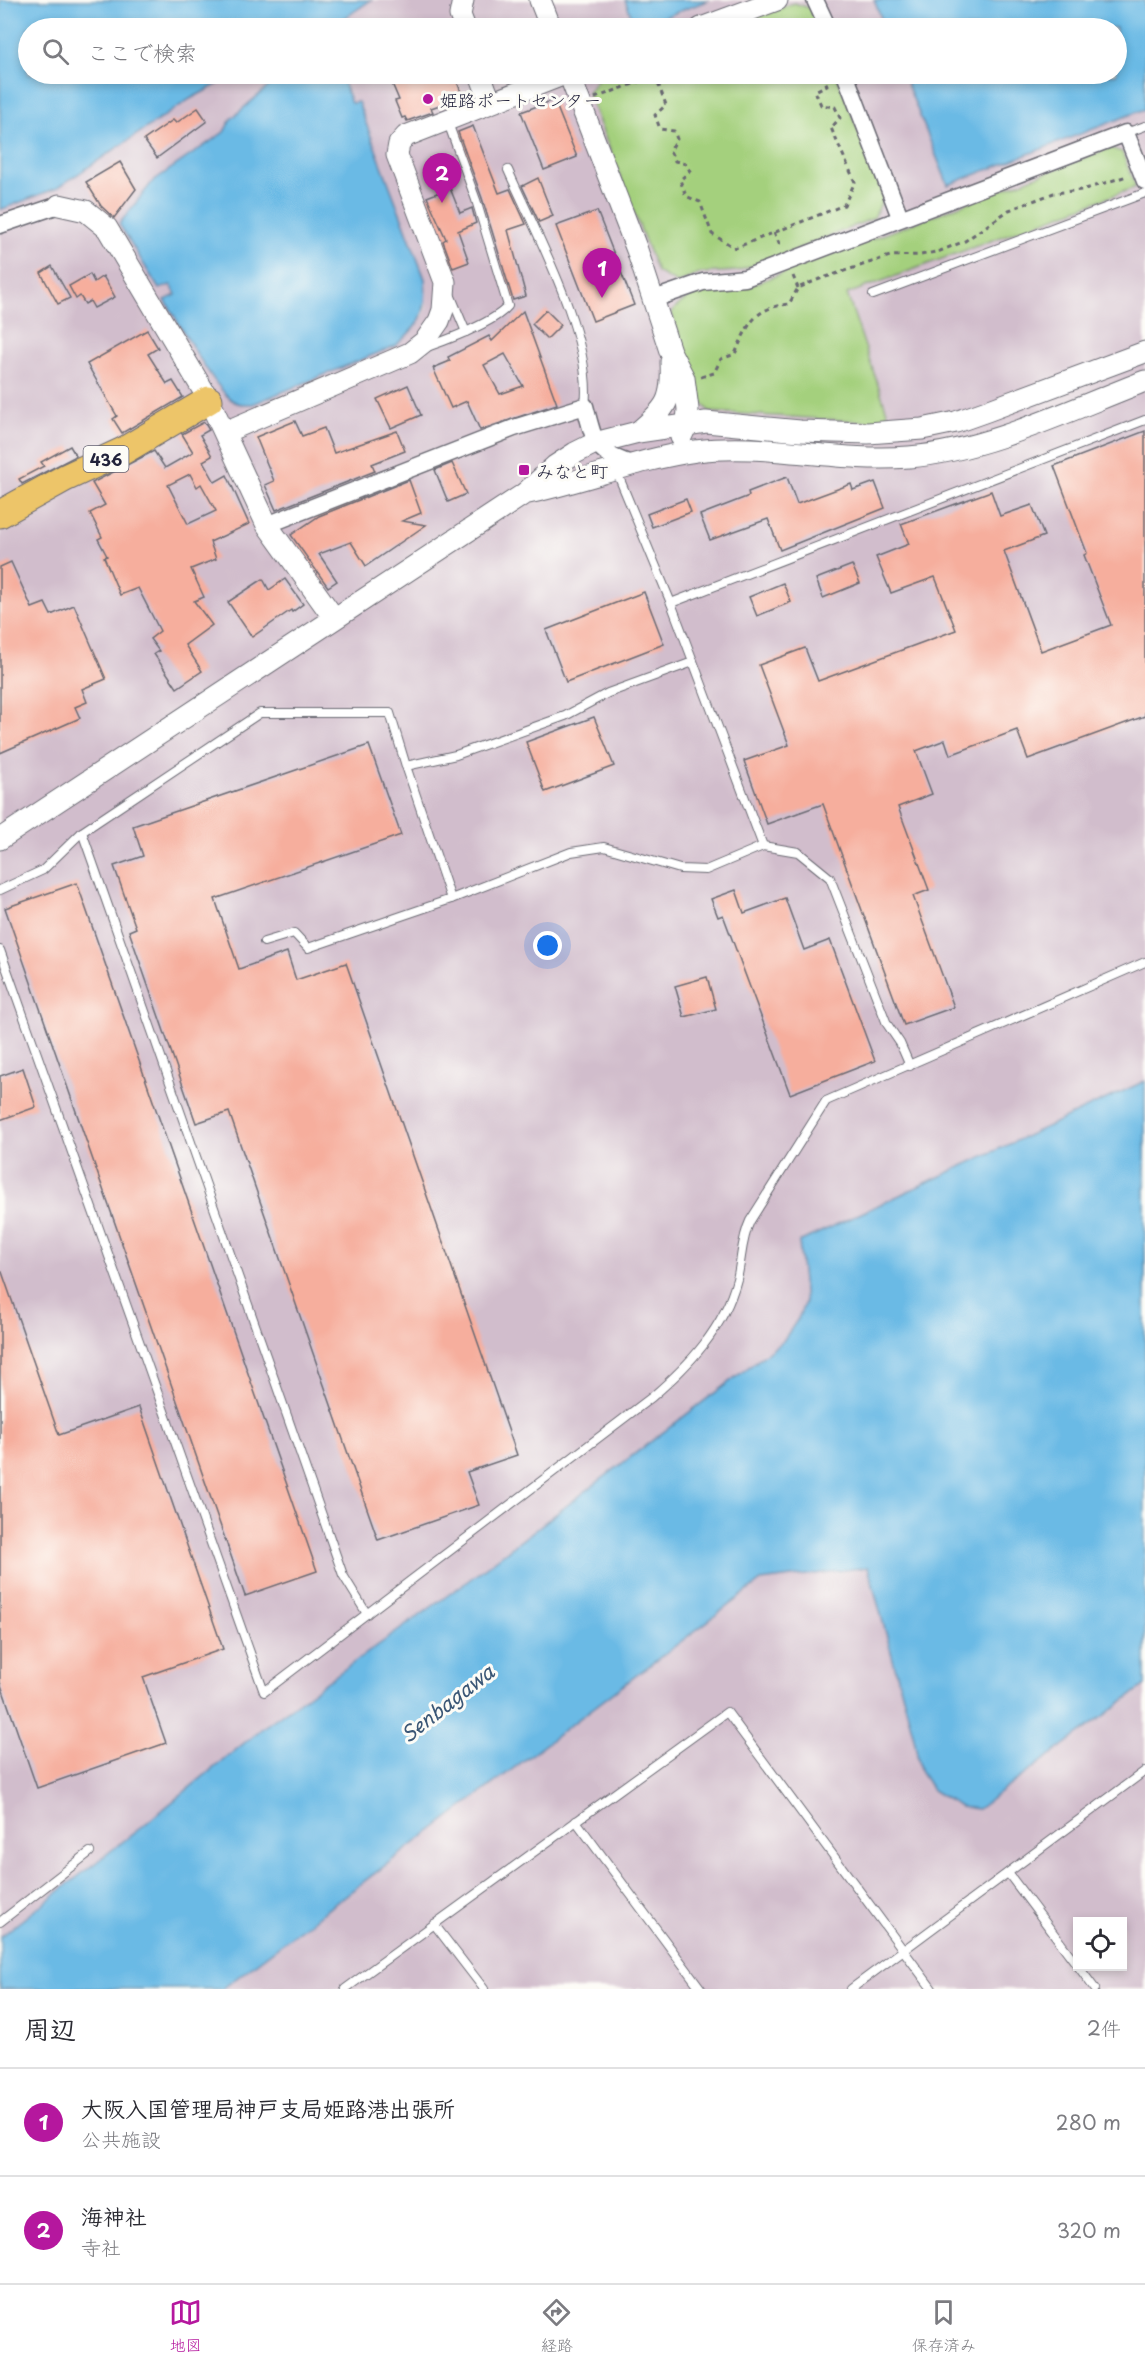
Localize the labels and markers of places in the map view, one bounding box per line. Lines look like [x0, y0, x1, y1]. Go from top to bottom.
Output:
place label: 姫路ポートセンター [440, 86, 601, 113]
marker: 姫路ポートセンター [421, 92, 435, 106]
pin: 2 [422, 154, 462, 203]
pin: 1 [582, 248, 622, 298]
place label: みなと町 [536, 457, 608, 484]
marker: みなと町 [517, 463, 531, 477]

